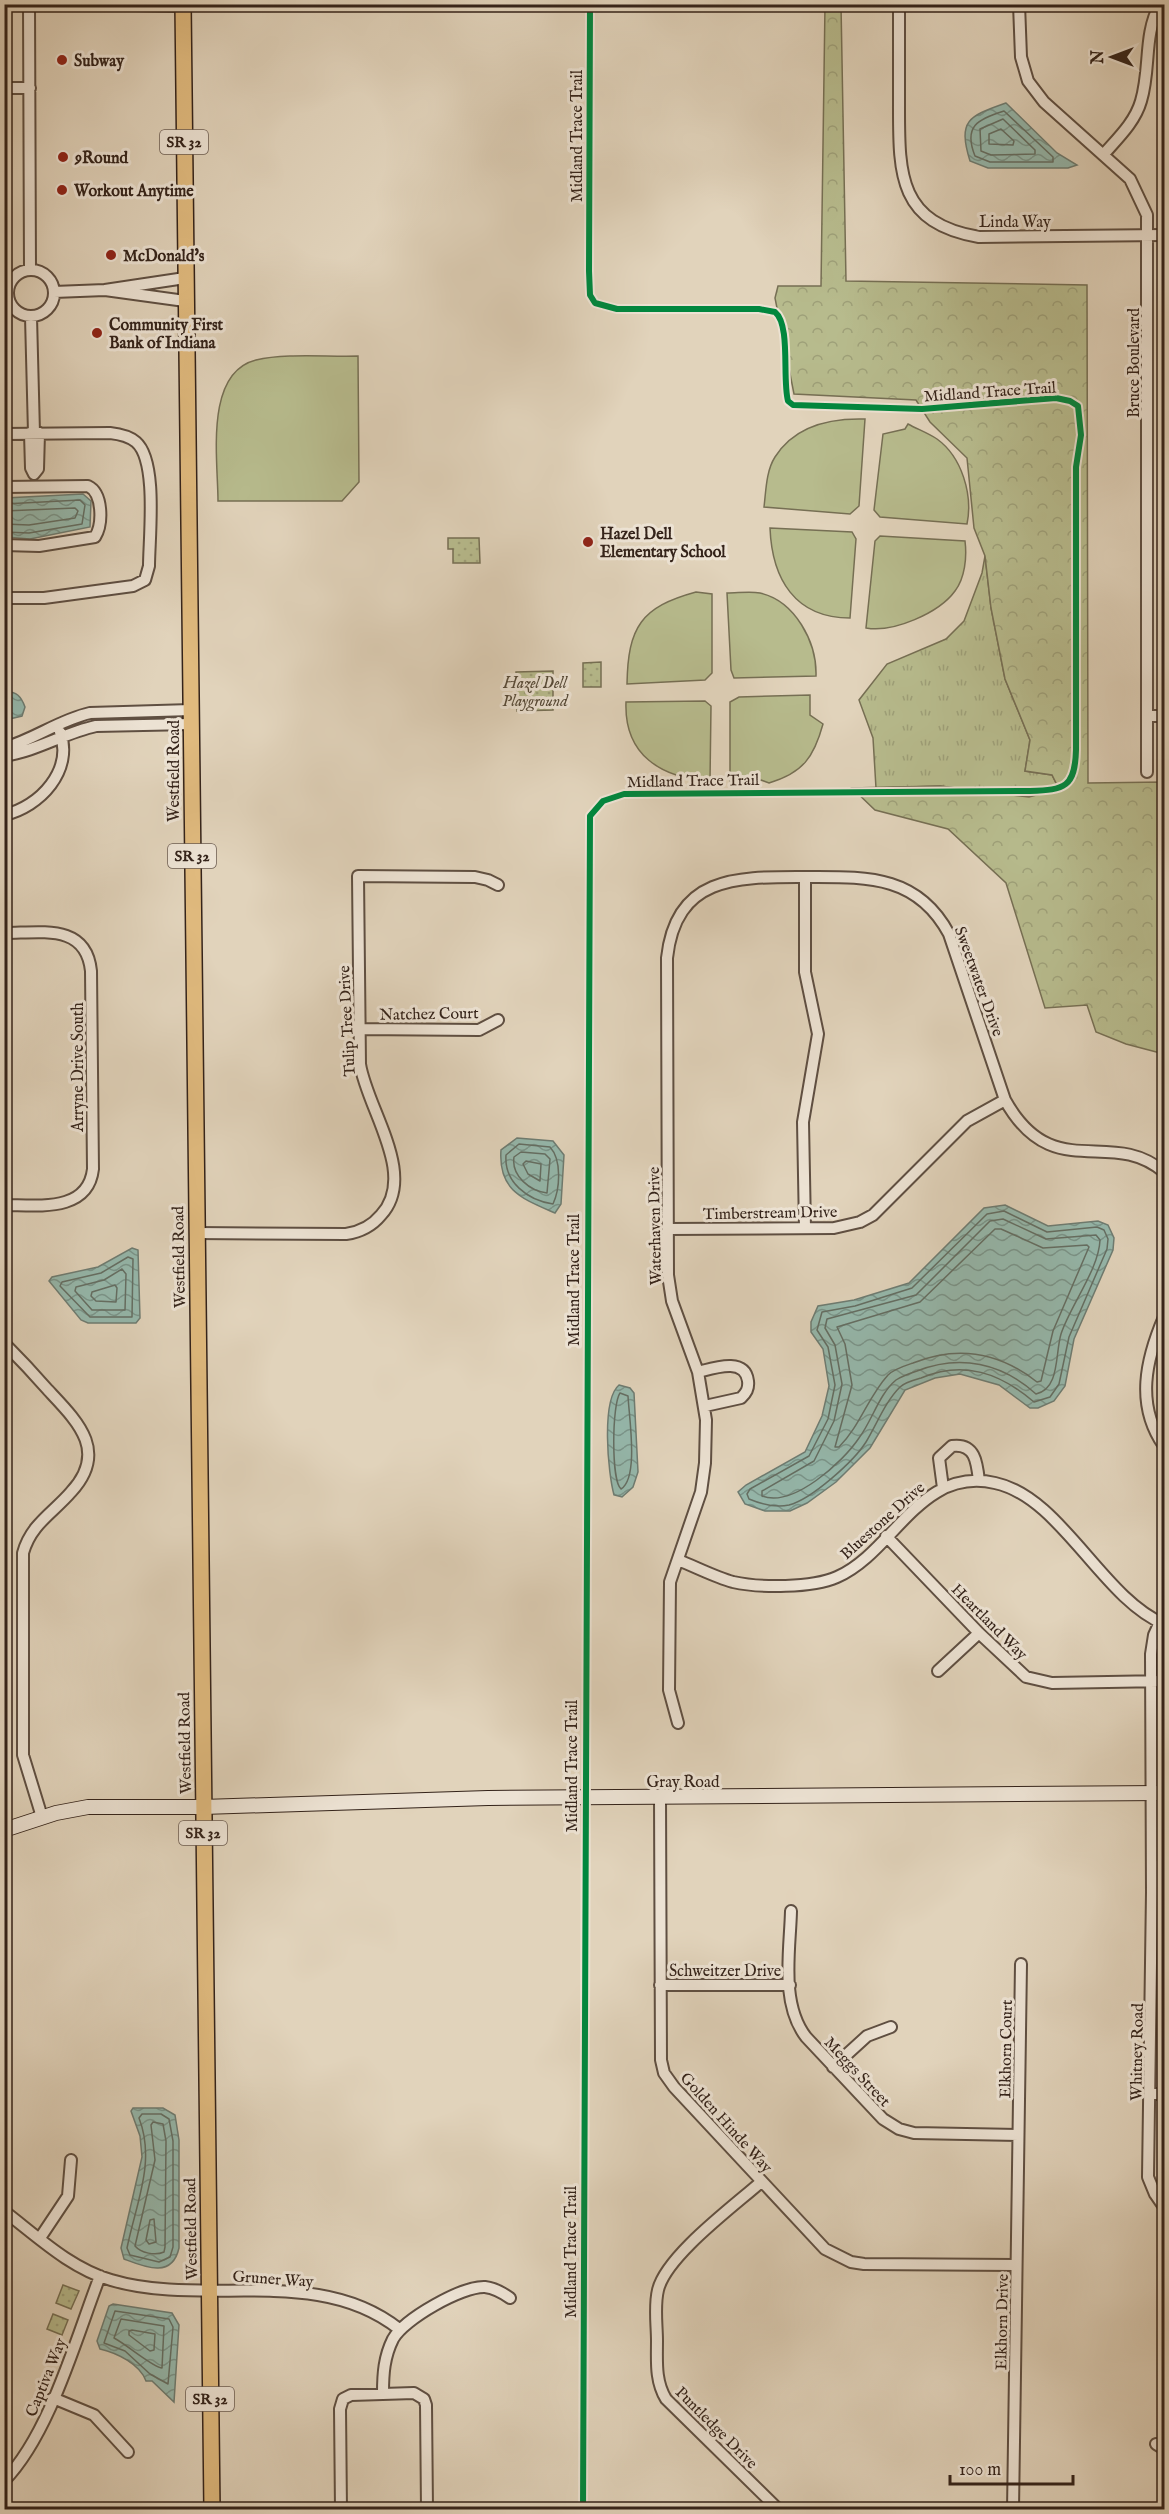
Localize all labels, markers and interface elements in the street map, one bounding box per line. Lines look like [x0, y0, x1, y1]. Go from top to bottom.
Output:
north arrow [1082, 27, 1142, 87]
text: N [1089, 50, 1109, 65]
place label: Subway [74, 52, 125, 72]
marker: Subway [55, 53, 69, 67]
street label: Midland Trace Trail [568, 69, 588, 202]
road number: SR 32 [160, 130, 208, 154]
place label: 9Round [74, 149, 128, 169]
marker: 9Round [56, 150, 70, 164]
place label: Workout Anytime [73, 182, 194, 202]
marker: Workout Anytime [55, 183, 69, 197]
street label: Linda Way [979, 213, 1051, 233]
place label: McDonald's [123, 247, 205, 267]
marker: McDonald's [104, 248, 118, 262]
street label: Bruce Boulevard [1125, 308, 1145, 418]
place label: Community First Bank of Indiana [109, 316, 224, 354]
marker: Community First Bank of Indiana [90, 326, 104, 340]
street label: Midland Trace Trail [923, 378, 1058, 408]
place label: Hazel Dell Elementary School [600, 525, 726, 563]
marker: Hazel Dell Elementary School [581, 535, 595, 549]
park label: Hazel Dell Playground [502, 674, 569, 712]
street label: Westfield Road [165, 719, 185, 822]
street label: Midland Trace Trail [627, 771, 760, 793]
road number: SR 32 [168, 844, 216, 868]
street label: Sweetwater Drive [949, 924, 1007, 1039]
street label: Tulip Tree Drive [335, 965, 361, 1077]
street label: Arryne Drive South [69, 1002, 89, 1133]
street label: Natchez Court [379, 1004, 479, 1026]
street label: Waterhaven Drive [645, 1166, 667, 1285]
street label: Timberstream Drive [703, 1203, 837, 1225]
street label: Westfield Road [169, 1205, 191, 1308]
street label: Midland Trace Trail [565, 1213, 585, 1346]
street label: Bluestone Drive [837, 1478, 930, 1565]
street label: Heartland Way [946, 1580, 1031, 1665]
street label: Westfield Road [175, 1691, 197, 1794]
street label: Midland Trace Trail [563, 1699, 583, 1832]
street label: Gray Road [647, 1773, 720, 1793]
road number: SR 32 [179, 1821, 227, 1845]
street label: Schweitzer Drive [669, 1962, 781, 1982]
street label: Elkhorn Court [996, 1999, 1018, 2099]
street label: Whitney Road [1127, 2003, 1149, 2101]
street label: Meggs Street [819, 2033, 894, 2112]
street label: Golden Hinde Way [675, 2069, 776, 2178]
street label: Westfield Road [181, 2177, 203, 2280]
street label: Midland Trace Trail [562, 2185, 582, 2318]
street label: Gruner Way [232, 2267, 314, 2293]
street label: Elkhorn Drive [992, 2274, 1014, 2370]
street label: Captiva Way [22, 2335, 72, 2420]
street label: Puntledge Drive [670, 2383, 761, 2474]
road number: SR 32 [186, 2387, 234, 2411]
scale bar [950, 2448, 1073, 2486]
text: 100 m [959, 2459, 1001, 2482]

